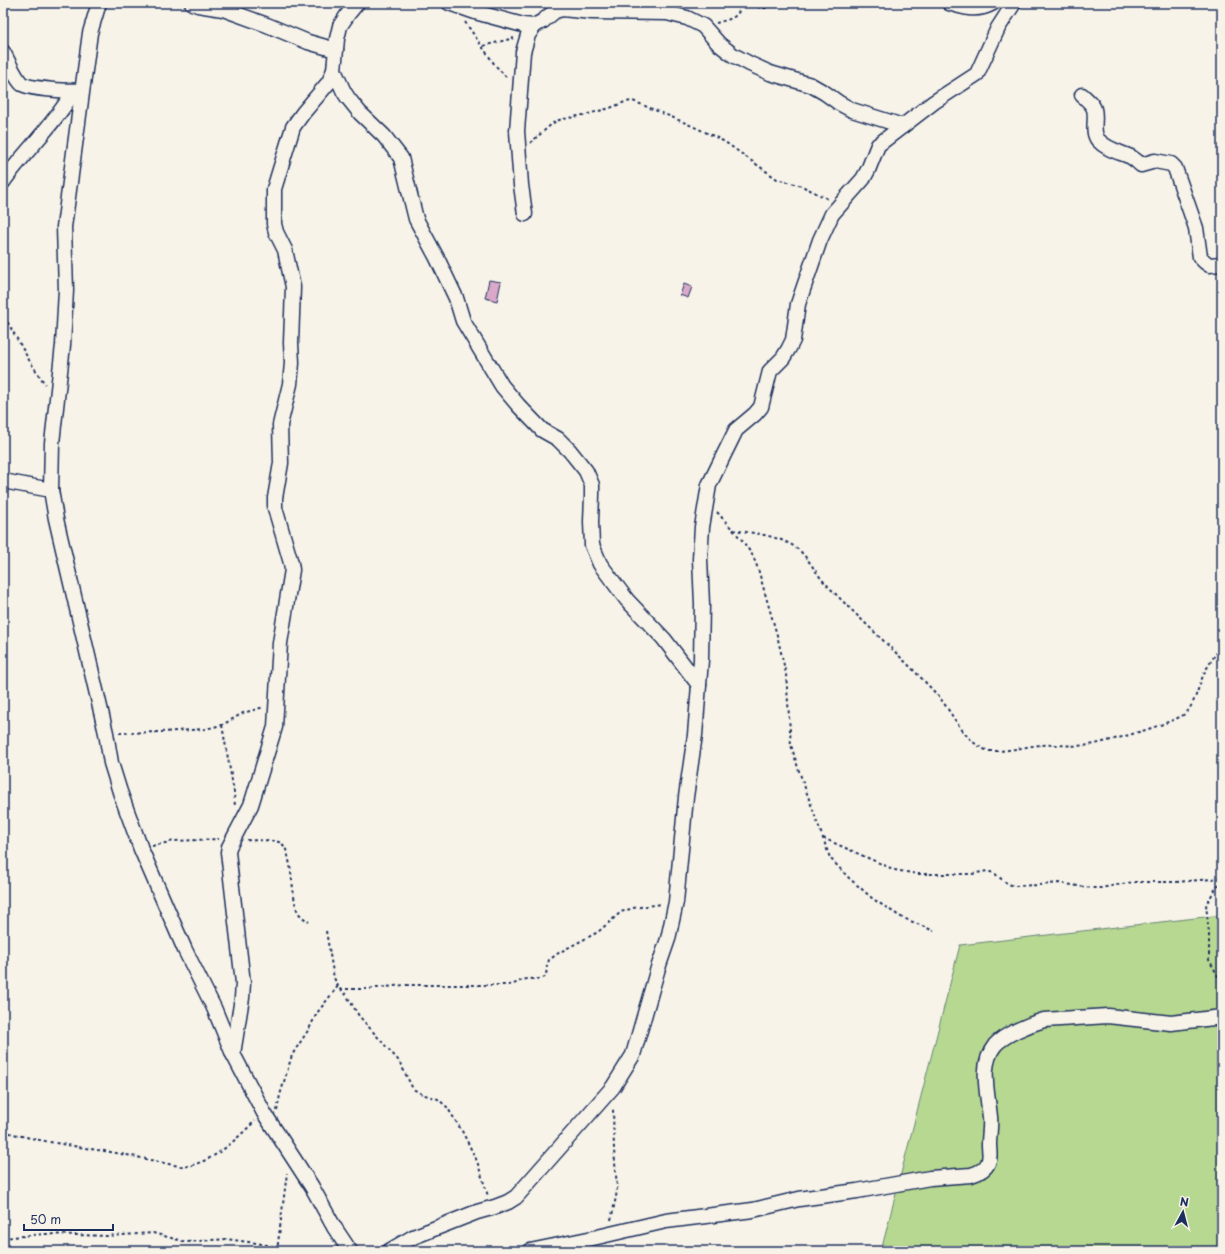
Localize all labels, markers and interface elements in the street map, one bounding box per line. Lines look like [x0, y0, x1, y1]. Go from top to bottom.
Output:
north arrow [1163, 1192, 1203, 1232]
text: N [1179, 1193, 1190, 1211]
scale bar [24, 1206, 113, 1232]
text: 50 m [30, 1210, 61, 1228]

